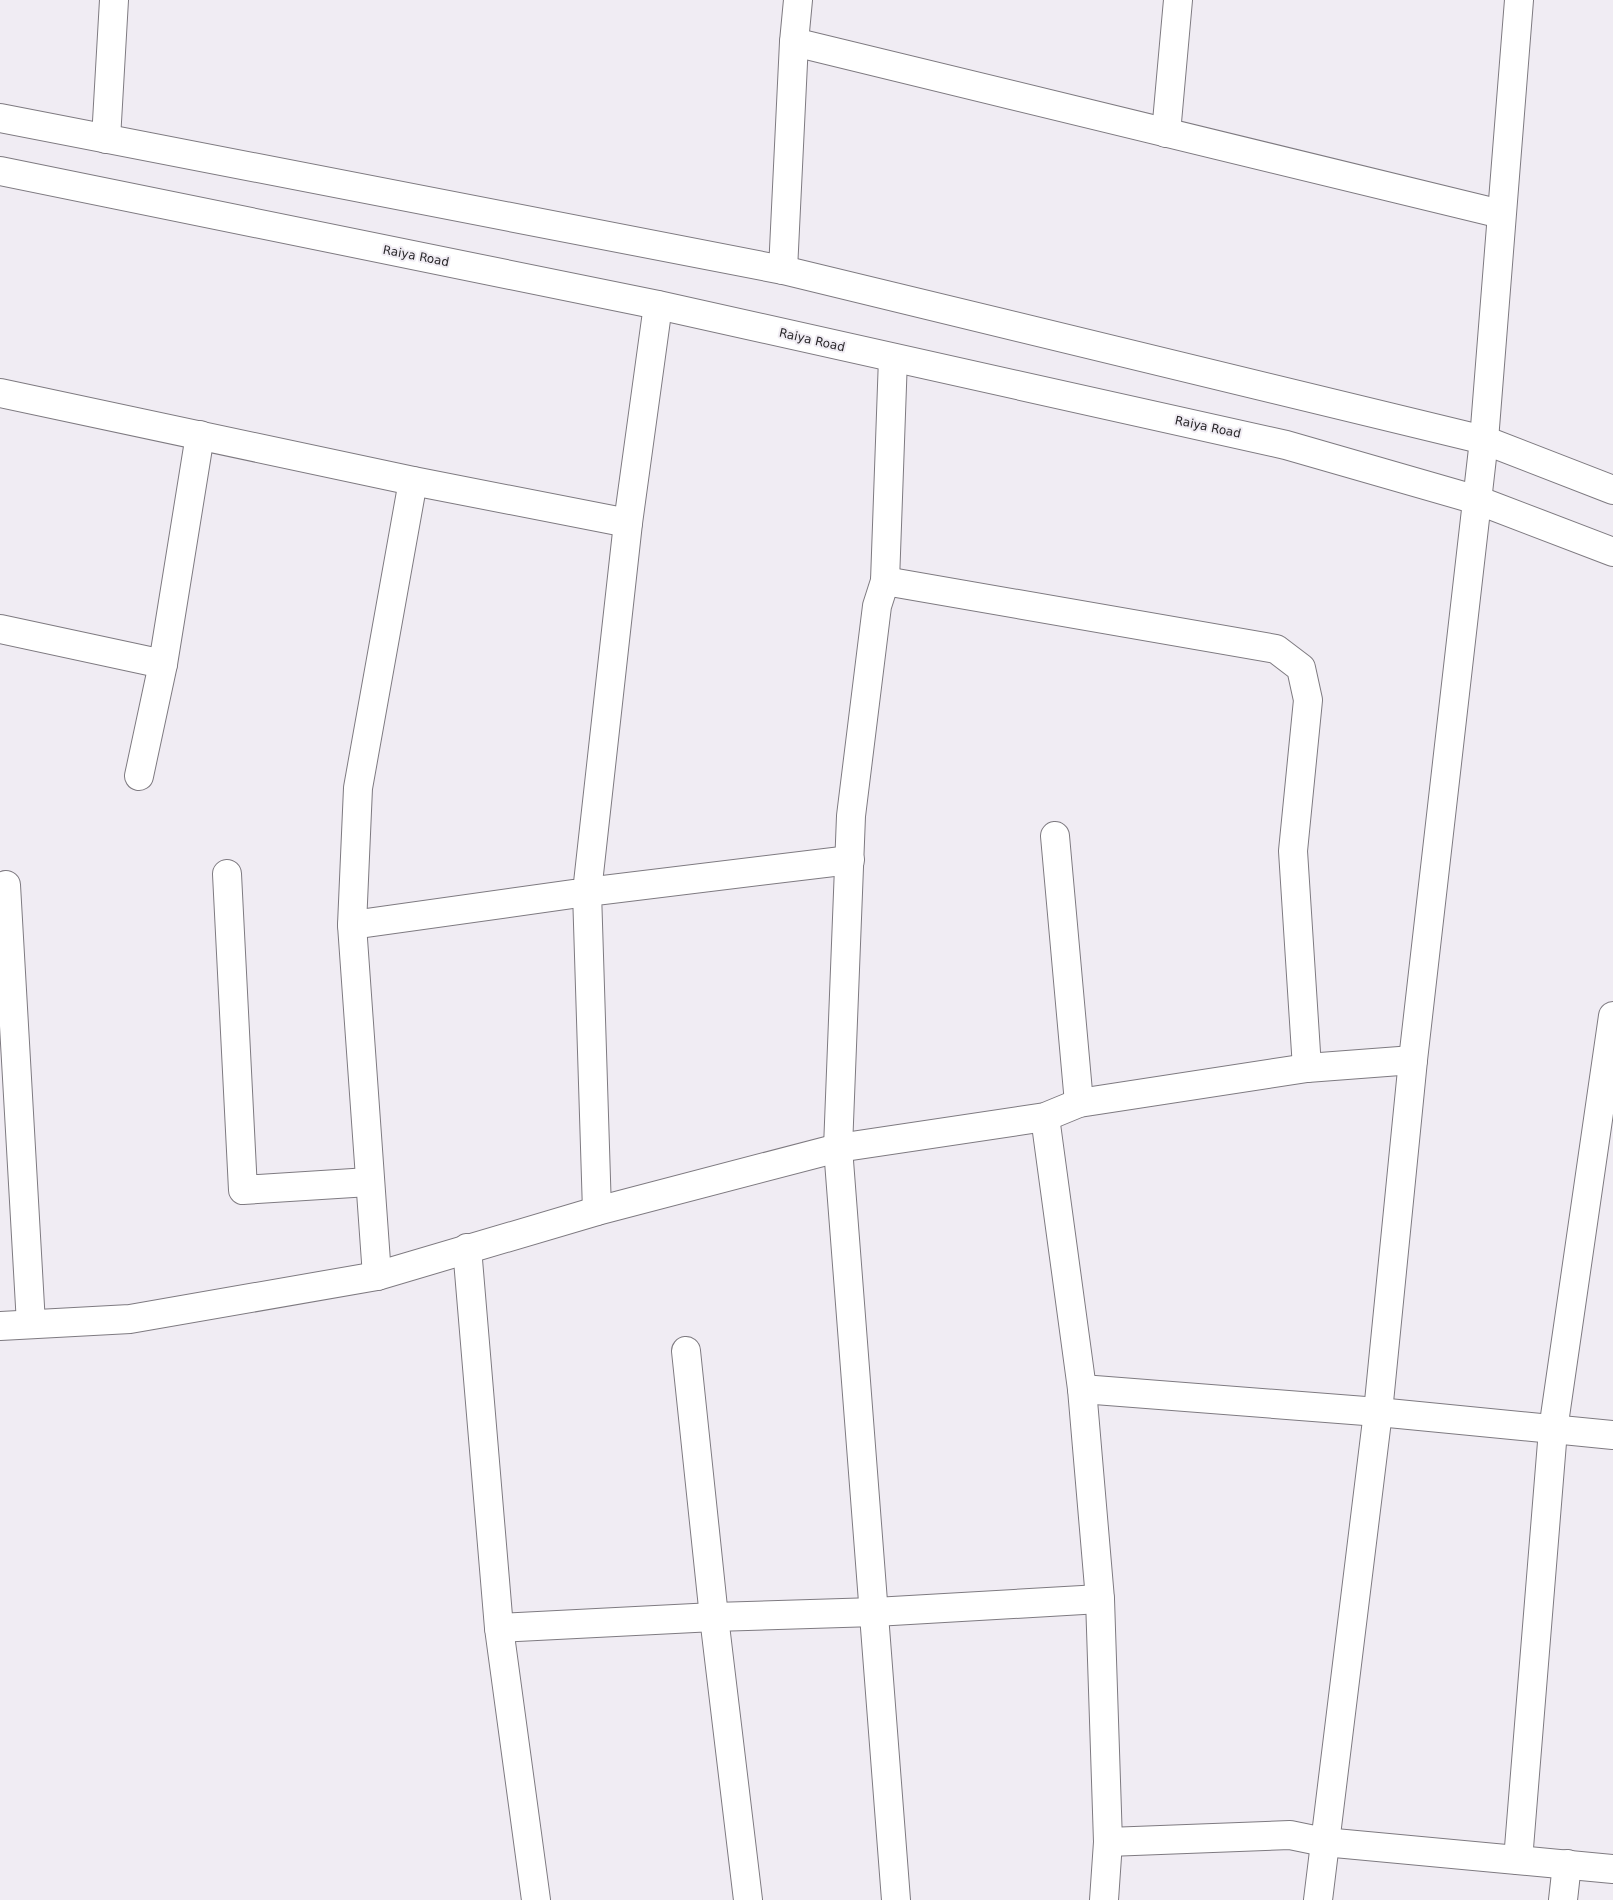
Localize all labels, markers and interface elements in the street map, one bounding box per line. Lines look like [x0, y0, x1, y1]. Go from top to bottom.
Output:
street label: Raiya Road [382, 243, 450, 269]
street label: Raiya Road [778, 326, 846, 354]
street label: Raiya Road [1174, 413, 1242, 441]

